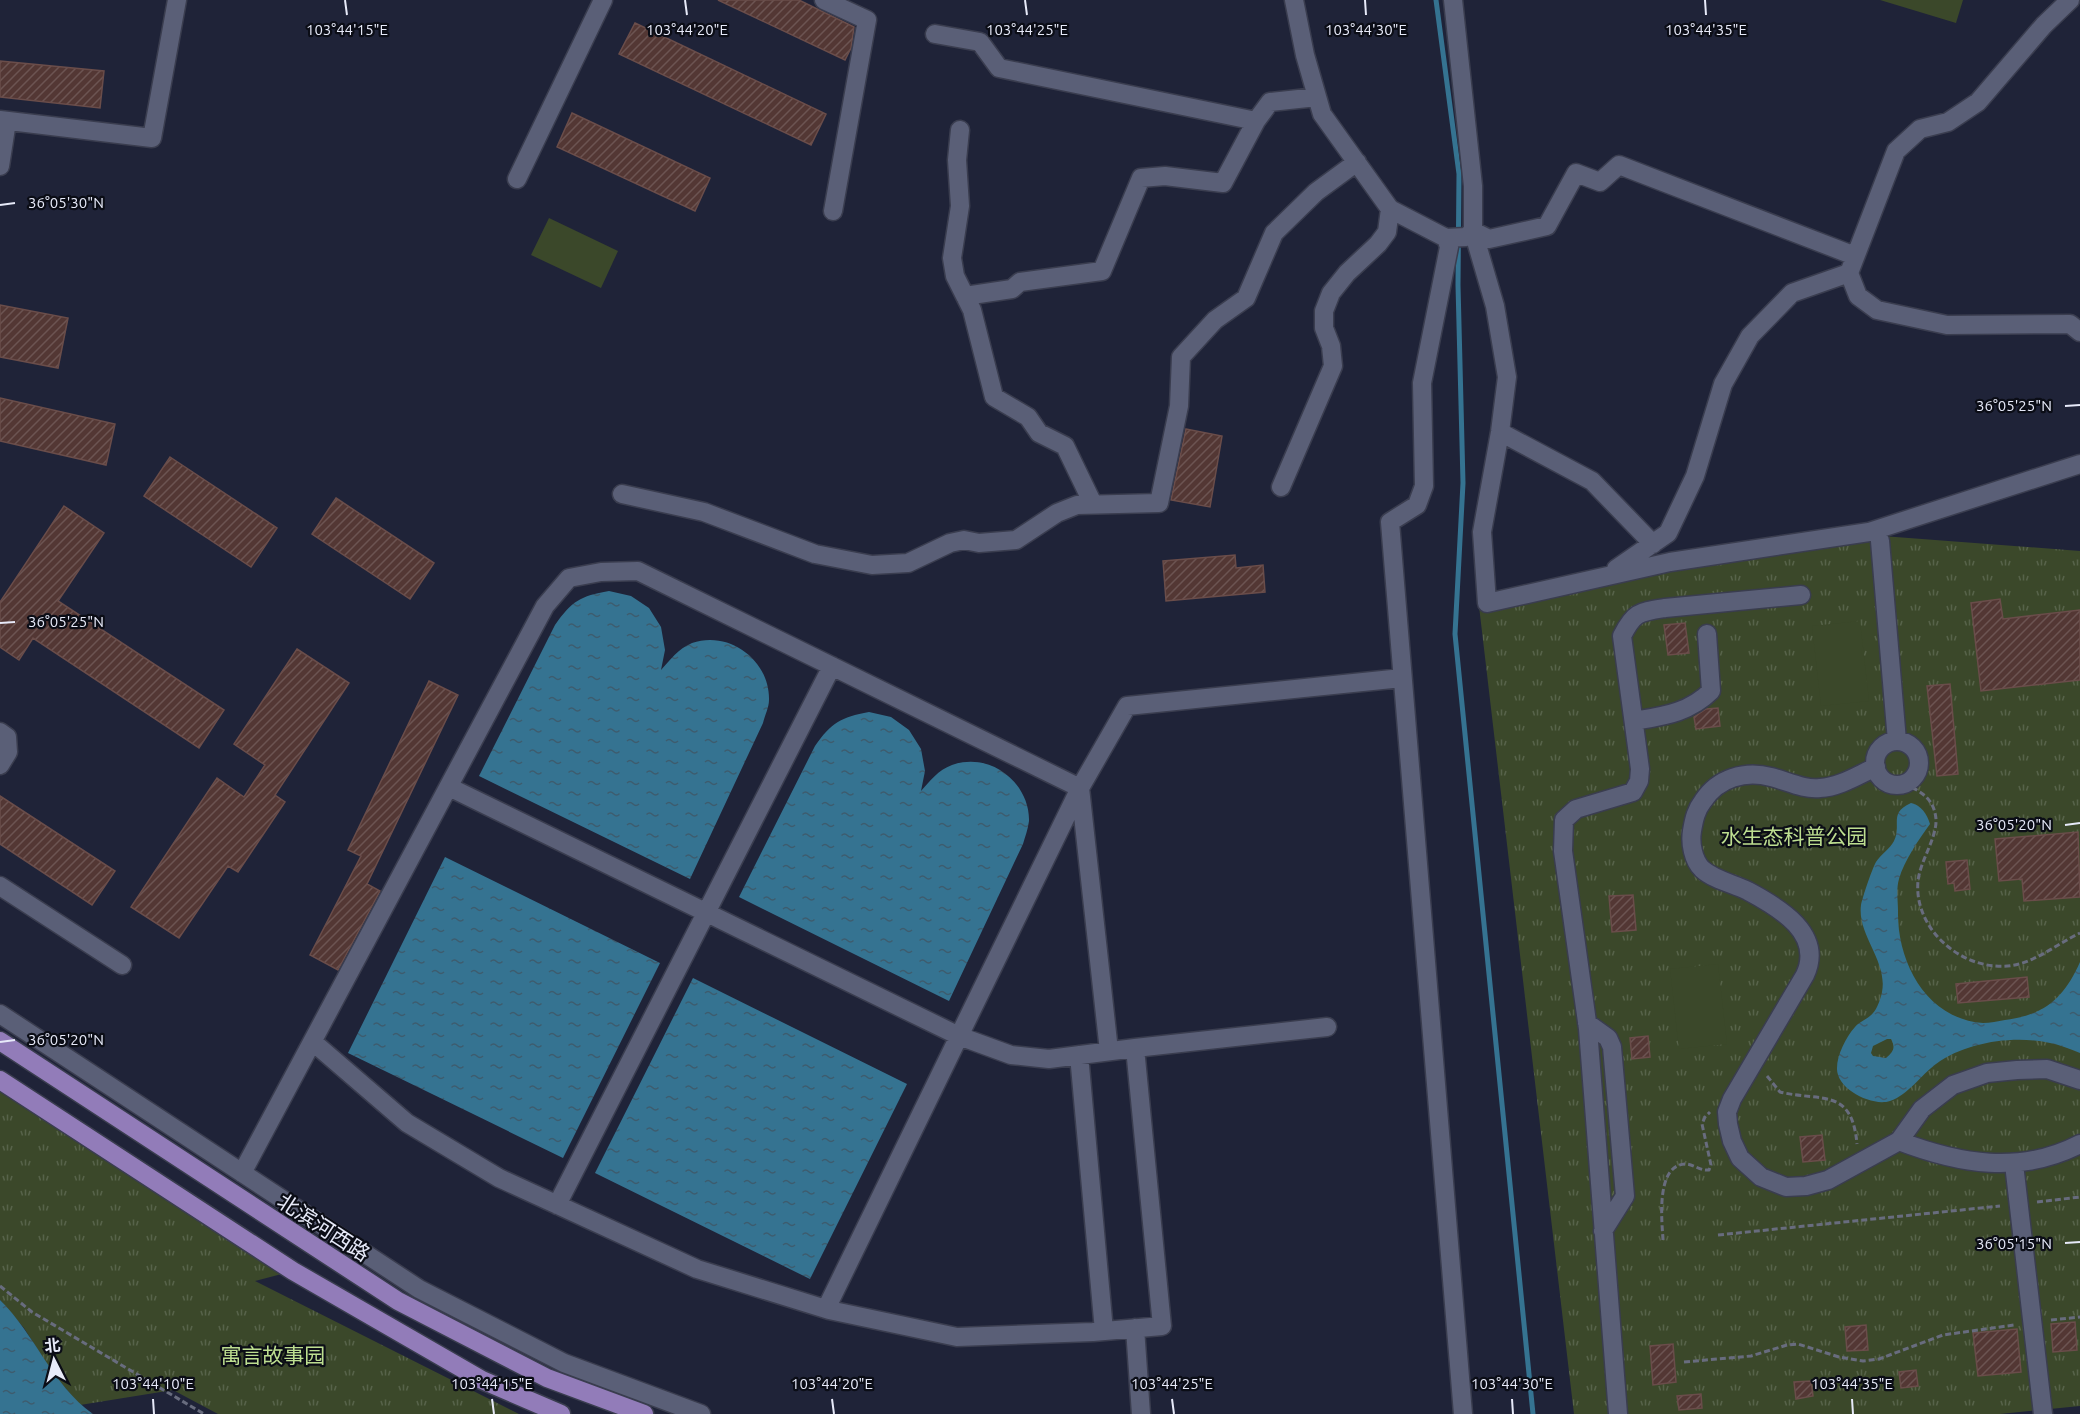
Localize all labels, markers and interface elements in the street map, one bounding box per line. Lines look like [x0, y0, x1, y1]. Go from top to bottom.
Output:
text: 103°44'15"E [306, 21, 388, 38]
text: 103°44'20"E [646, 21, 728, 38]
text: 103°44'25"E [986, 21, 1068, 38]
text: 103°44'30"E [1325, 21, 1407, 38]
text: 103°44'35"E [1665, 21, 1747, 38]
text: 36°05'30"N [28, 194, 104, 211]
text: 36°05'25"N [1976, 397, 2052, 414]
text: 36°05'25"N [28, 613, 104, 630]
text: 36°05'20"N [1976, 816, 2052, 833]
park label: 水生态科普公园 [1721, 824, 1868, 848]
text: 36°05'20"N [28, 1031, 104, 1048]
street label: 北滨河西路 [273, 1188, 375, 1266]
text: 36°05'15"N [1976, 1235, 2052, 1252]
north arrow [24, 1330, 84, 1390]
text: 北 [44, 1335, 61, 1355]
park label: 寓言故事园 [221, 1343, 326, 1367]
text: 103°44'10"E [112, 1375, 194, 1392]
text: 103°44'15"E [451, 1375, 533, 1392]
text: 103°44'20"E [791, 1375, 873, 1392]
text: 103°44'25"E [1131, 1375, 1213, 1392]
text: 103°44'30"E [1471, 1375, 1553, 1392]
text: 103°44'35"E [1811, 1375, 1893, 1392]

